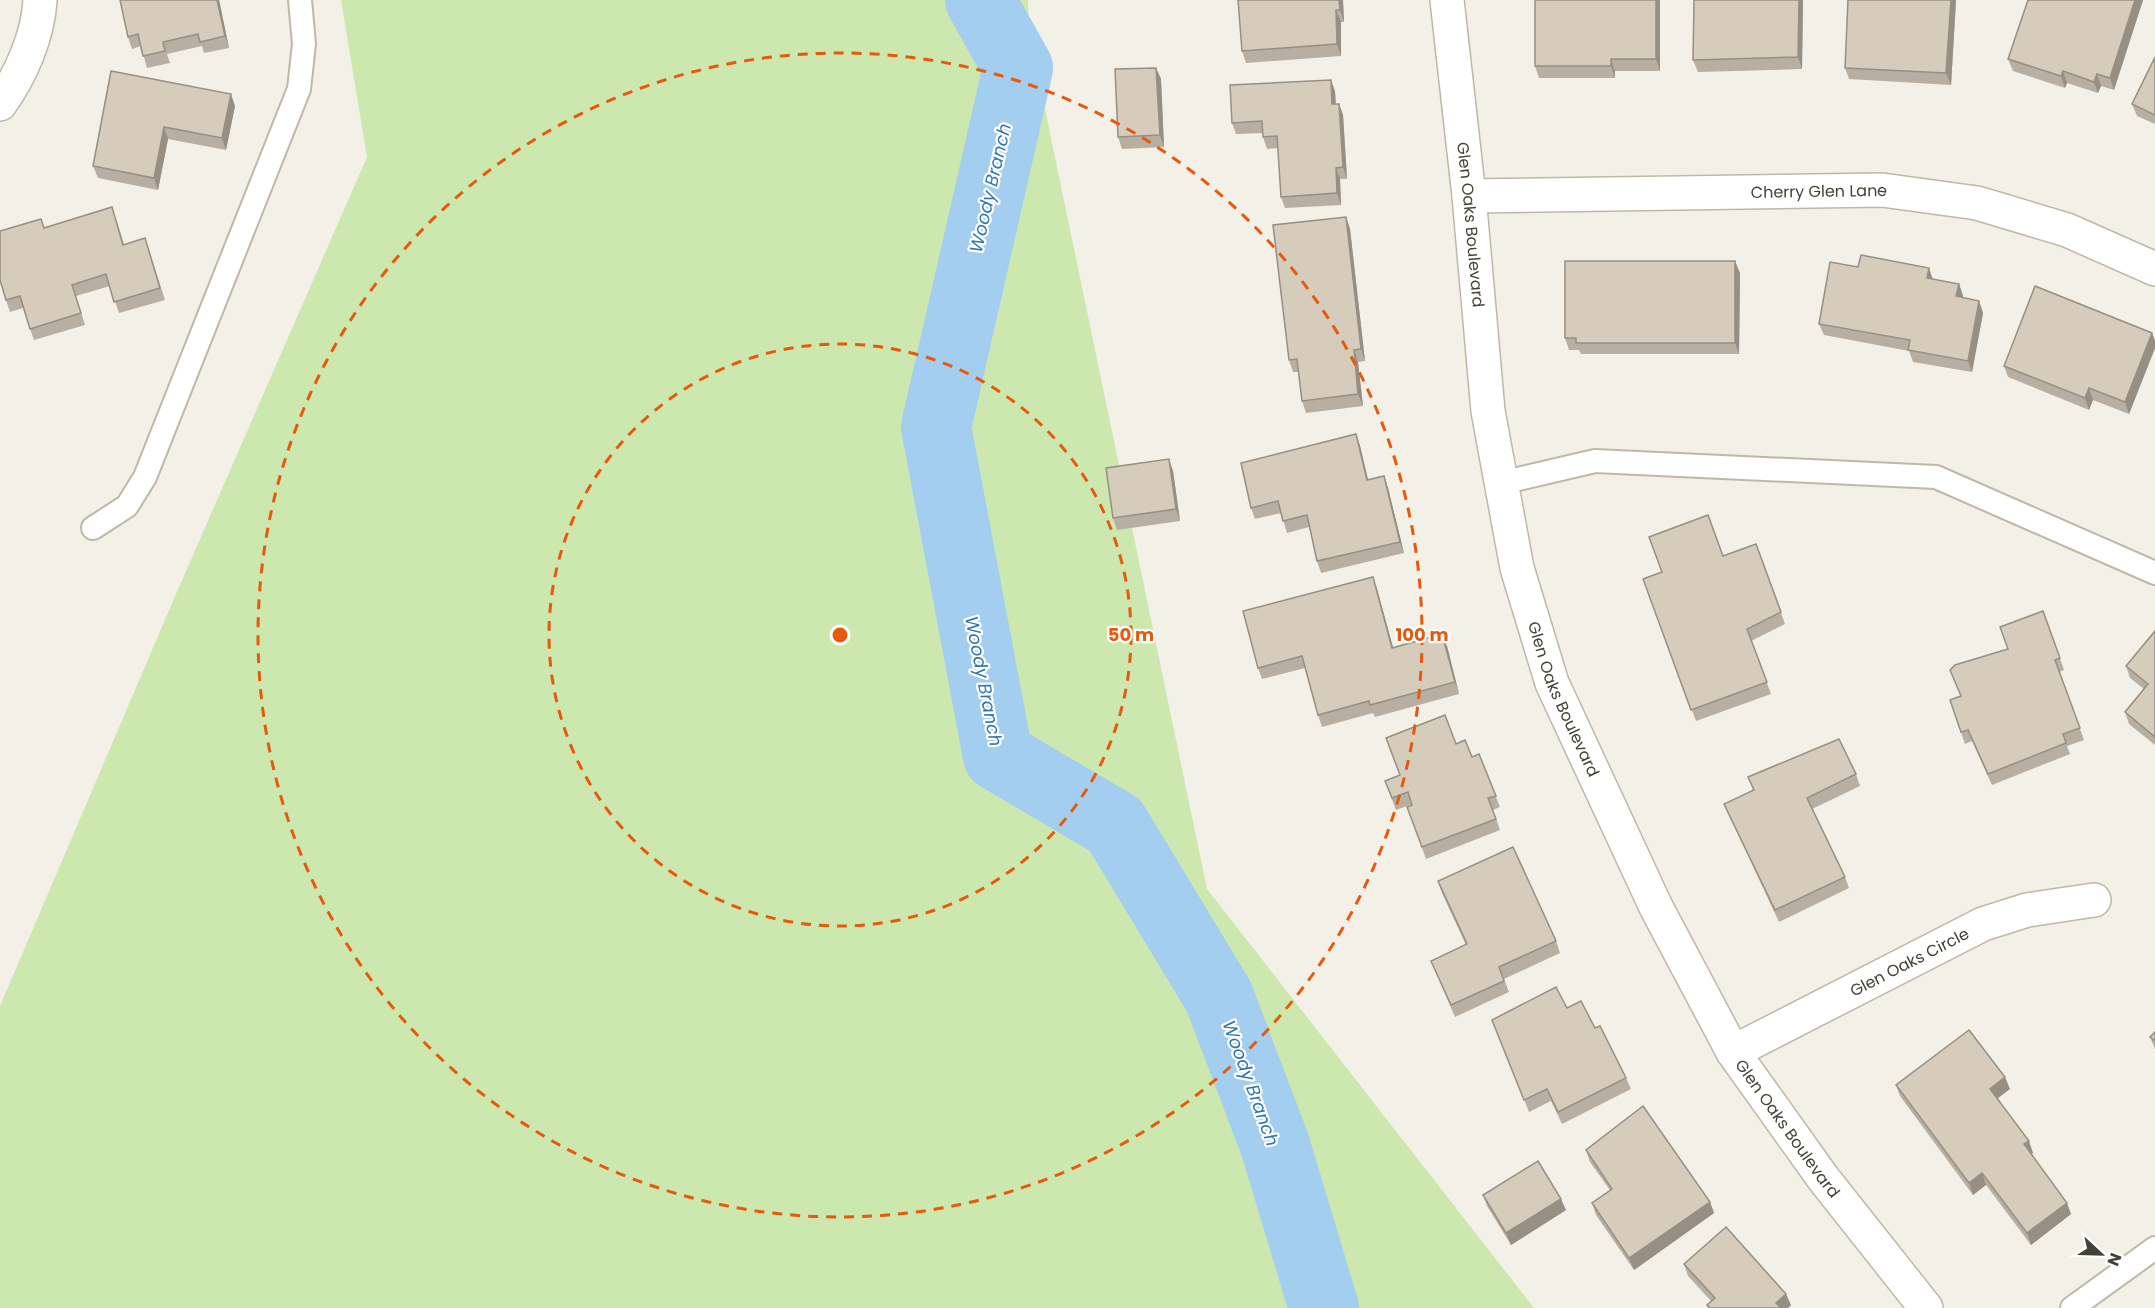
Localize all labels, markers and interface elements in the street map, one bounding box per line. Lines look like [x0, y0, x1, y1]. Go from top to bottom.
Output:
water label: Woody Branch [963, 121, 1017, 255]
street label: Glen Oaks Boulevard [1452, 141, 1490, 308]
street label: Cherry Glen Lane [1751, 178, 1889, 203]
water label: Woody Branch [959, 614, 1009, 748]
street label: Glen Oaks Boulevard [1522, 619, 1605, 780]
text: 50 m [1108, 622, 1154, 647]
text: 100 m [1395, 622, 1449, 647]
centre of rings [830, 625, 850, 645]
street label: Glen Oaks Circle [1846, 922, 1973, 1002]
water label: Woody Branch [1217, 1017, 1285, 1149]
street label: Glen Oaks Boulevard [1730, 1054, 1846, 1202]
north arrow [2071, 1224, 2131, 1284]
text: N [2102, 1250, 2127, 1269]

